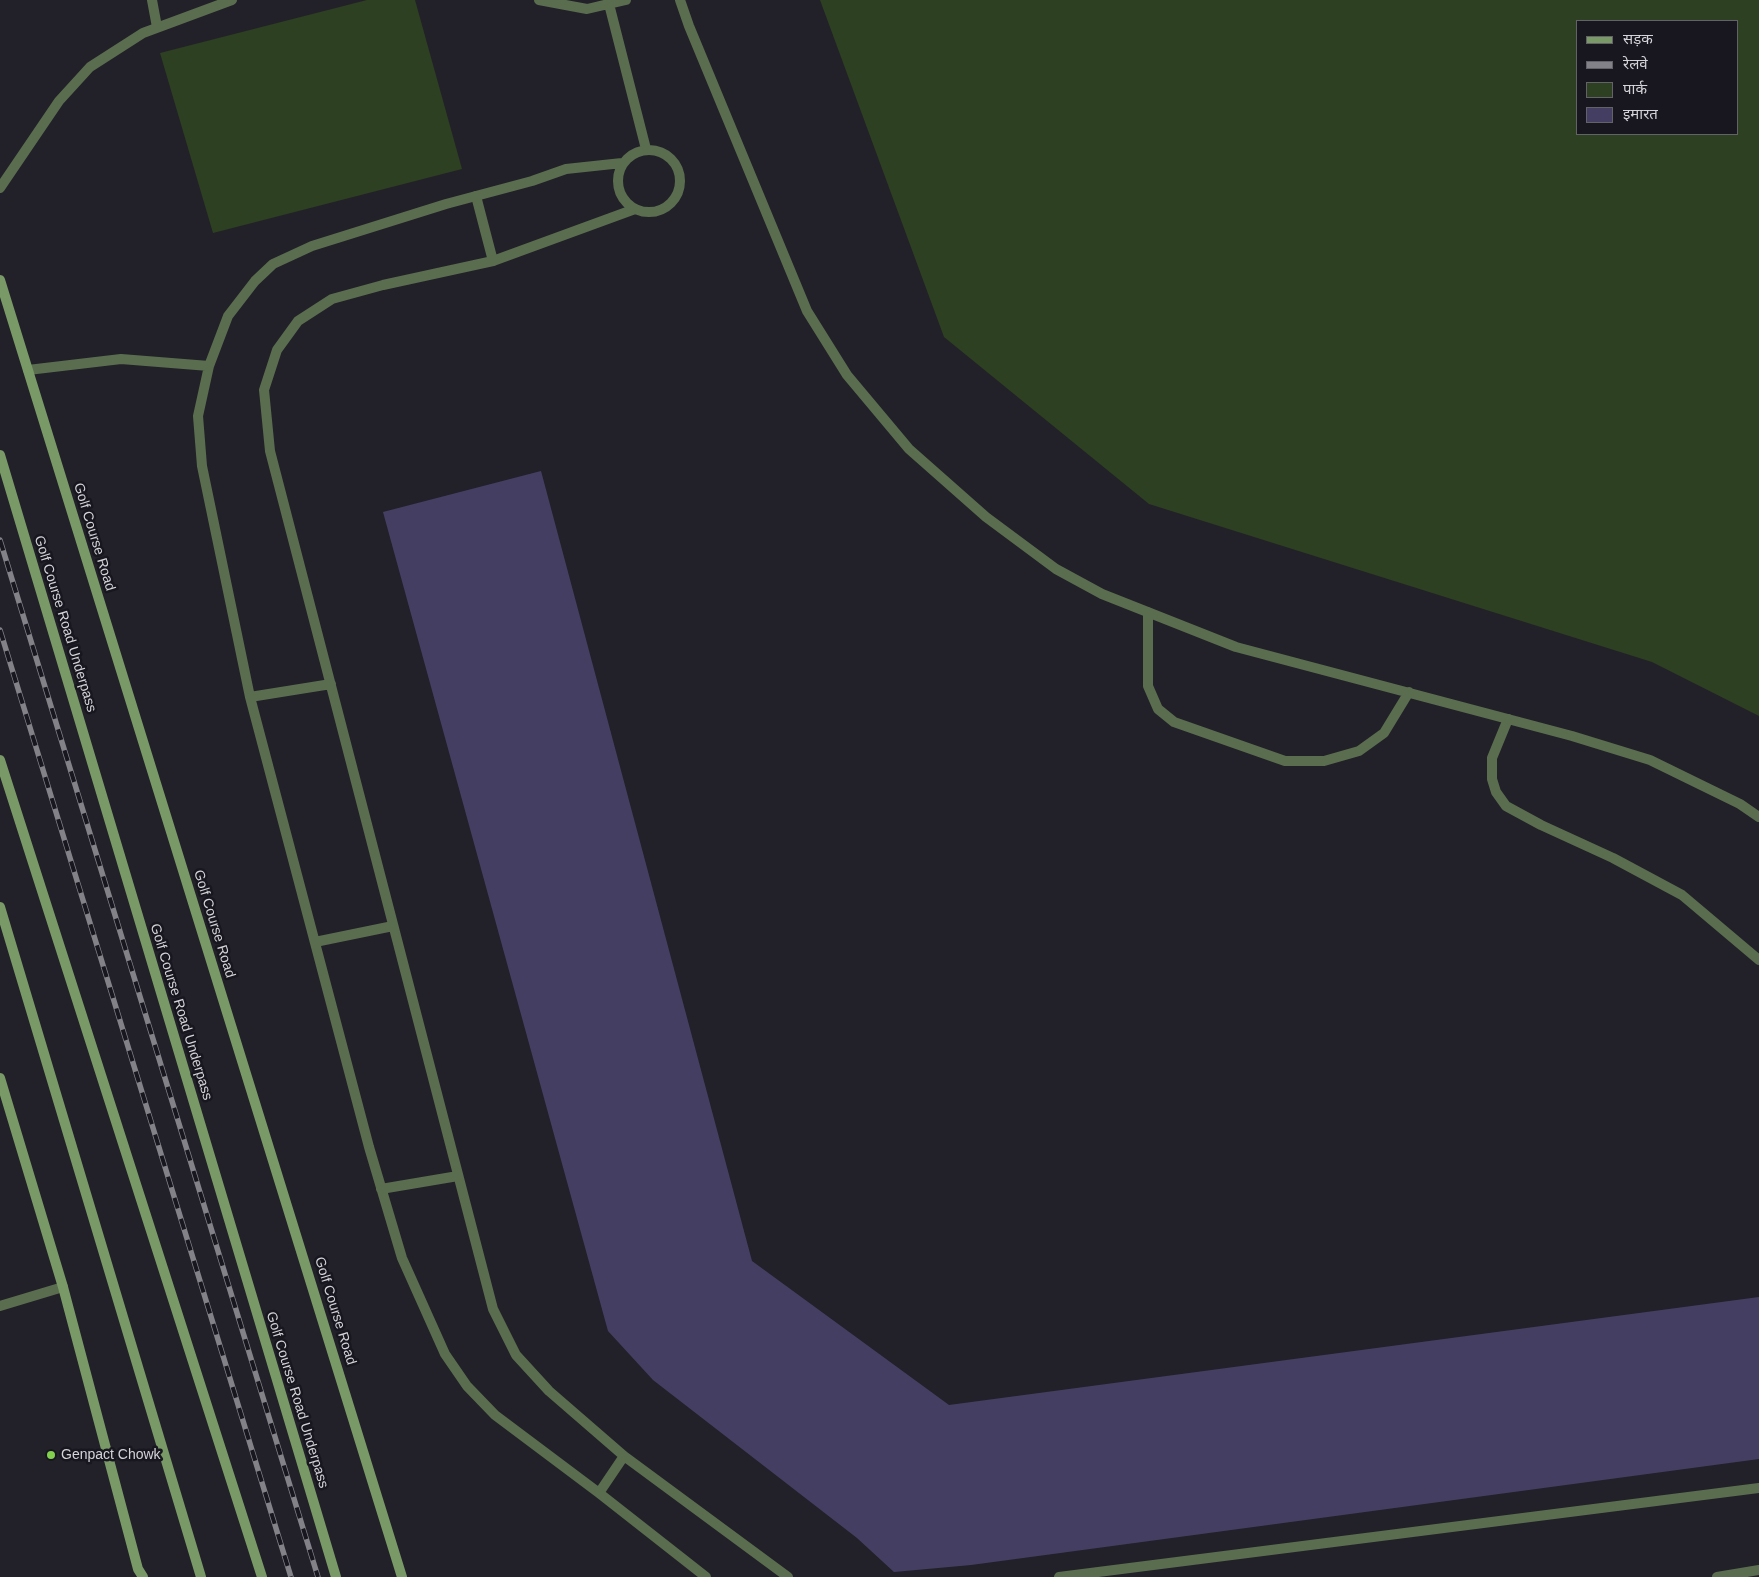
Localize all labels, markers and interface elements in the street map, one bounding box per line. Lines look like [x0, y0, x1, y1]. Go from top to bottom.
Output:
legend [1576, 20, 1739, 135]
text: सड़क [1623, 30, 1653, 47]
text: रेलवे [1623, 55, 1648, 72]
text: पार्क [1623, 80, 1647, 97]
text: इमारत [1623, 105, 1658, 122]
street label: Golf Course Road [70, 481, 118, 593]
street label: Golf Course Road Underpass [30, 534, 100, 714]
street label: Golf Course Road [190, 868, 238, 980]
street label: Golf Course Road Underpass [146, 922, 216, 1102]
street label: Golf Course Road [311, 1255, 359, 1367]
street label: Golf Course Road Underpass [262, 1310, 332, 1490]
place label: Genpact Chowk [61, 1447, 161, 1463]
marker: Genpact Chowk [45, 1449, 57, 1461]

